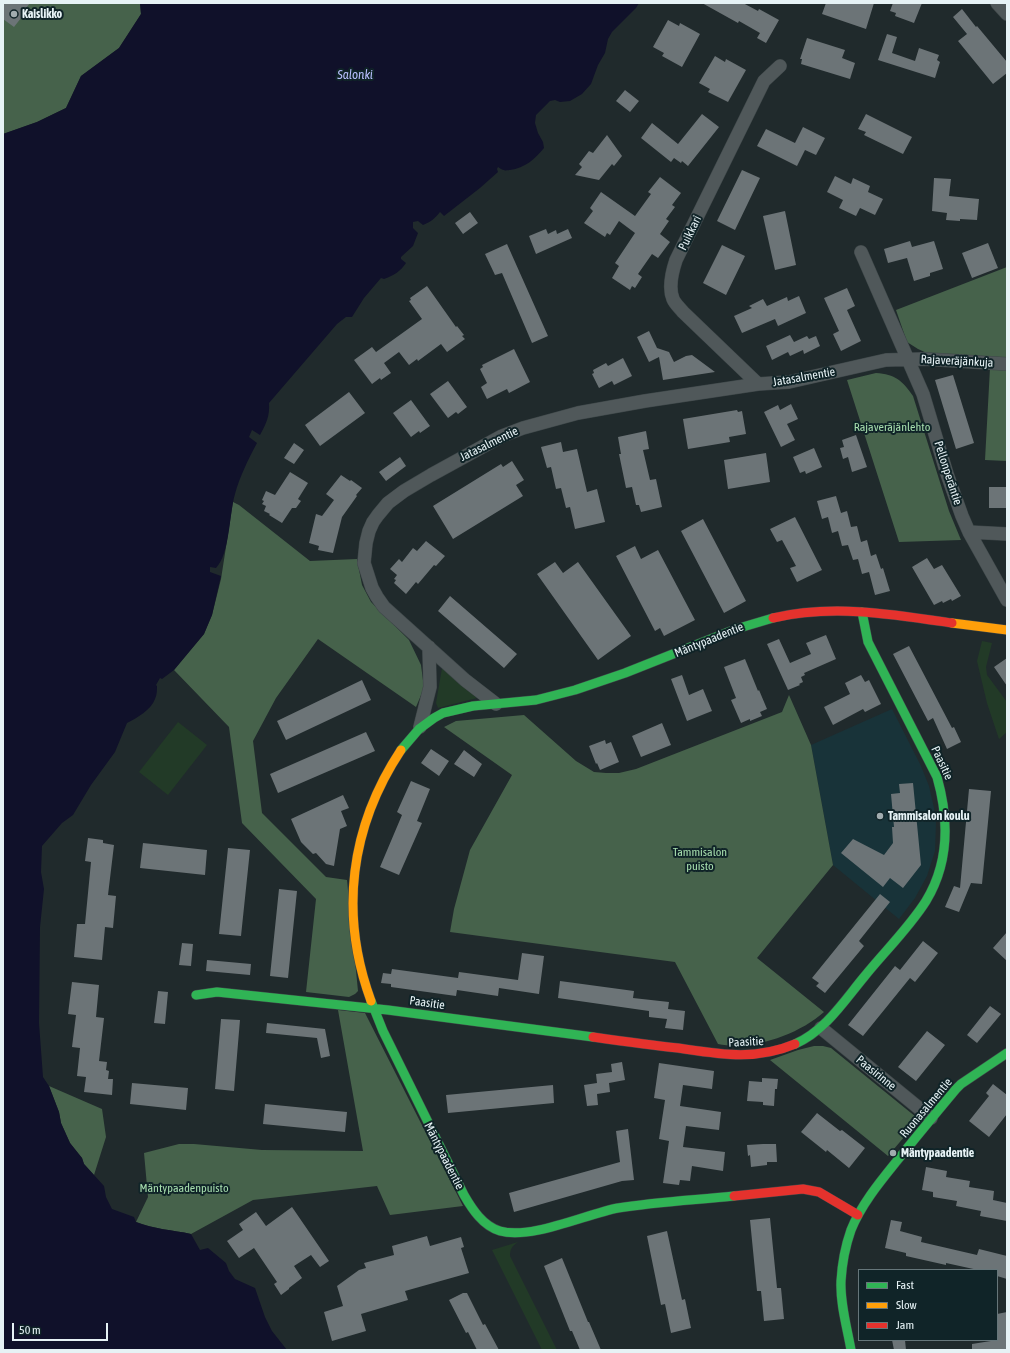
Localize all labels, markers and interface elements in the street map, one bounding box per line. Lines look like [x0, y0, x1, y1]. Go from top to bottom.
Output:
place label: Kaislikko [22, 7, 62, 21]
marker: Kaislikko [9, 9, 19, 19]
water label: Salonki [337, 67, 373, 83]
street label: Puikkari [675, 213, 705, 253]
street label: Rajaveräjänkuja [920, 352, 994, 370]
street label: Jatasalmentie [772, 364, 836, 390]
park label: Rajaveräjänlehto [854, 420, 930, 434]
street label: Jatasalmentie [458, 424, 520, 464]
street label: Pellonperäntie [931, 439, 965, 507]
street label: Mäntypaadentie [672, 620, 746, 660]
street label: Paasitie [928, 744, 956, 782]
place label: Tammisalon koulu [888, 809, 969, 823]
marker: Tammisalon koulu [875, 811, 885, 821]
park label: Tammisalon puisto [673, 845, 727, 873]
street label: Paasitie [408, 993, 446, 1013]
street label: Paasitie [728, 1034, 764, 1050]
street label: Paasirinne [853, 1053, 899, 1093]
street label: Ruonasalmentie [897, 1075, 955, 1141]
street label: Mäntypaadentie [421, 1120, 467, 1192]
place label: Mäntypaadentie [901, 1146, 974, 1160]
marker: Mäntypaadentie [888, 1148, 898, 1158]
park label: Mäntypaadenpuisto [139, 1181, 229, 1195]
legend [858, 1269, 998, 1341]
text: Fast [896, 1278, 914, 1292]
text: Slow [896, 1298, 917, 1312]
scale bar [14, 1315, 110, 1341]
text: Jam [896, 1318, 914, 1332]
text: 50 m [19, 1323, 41, 1337]

